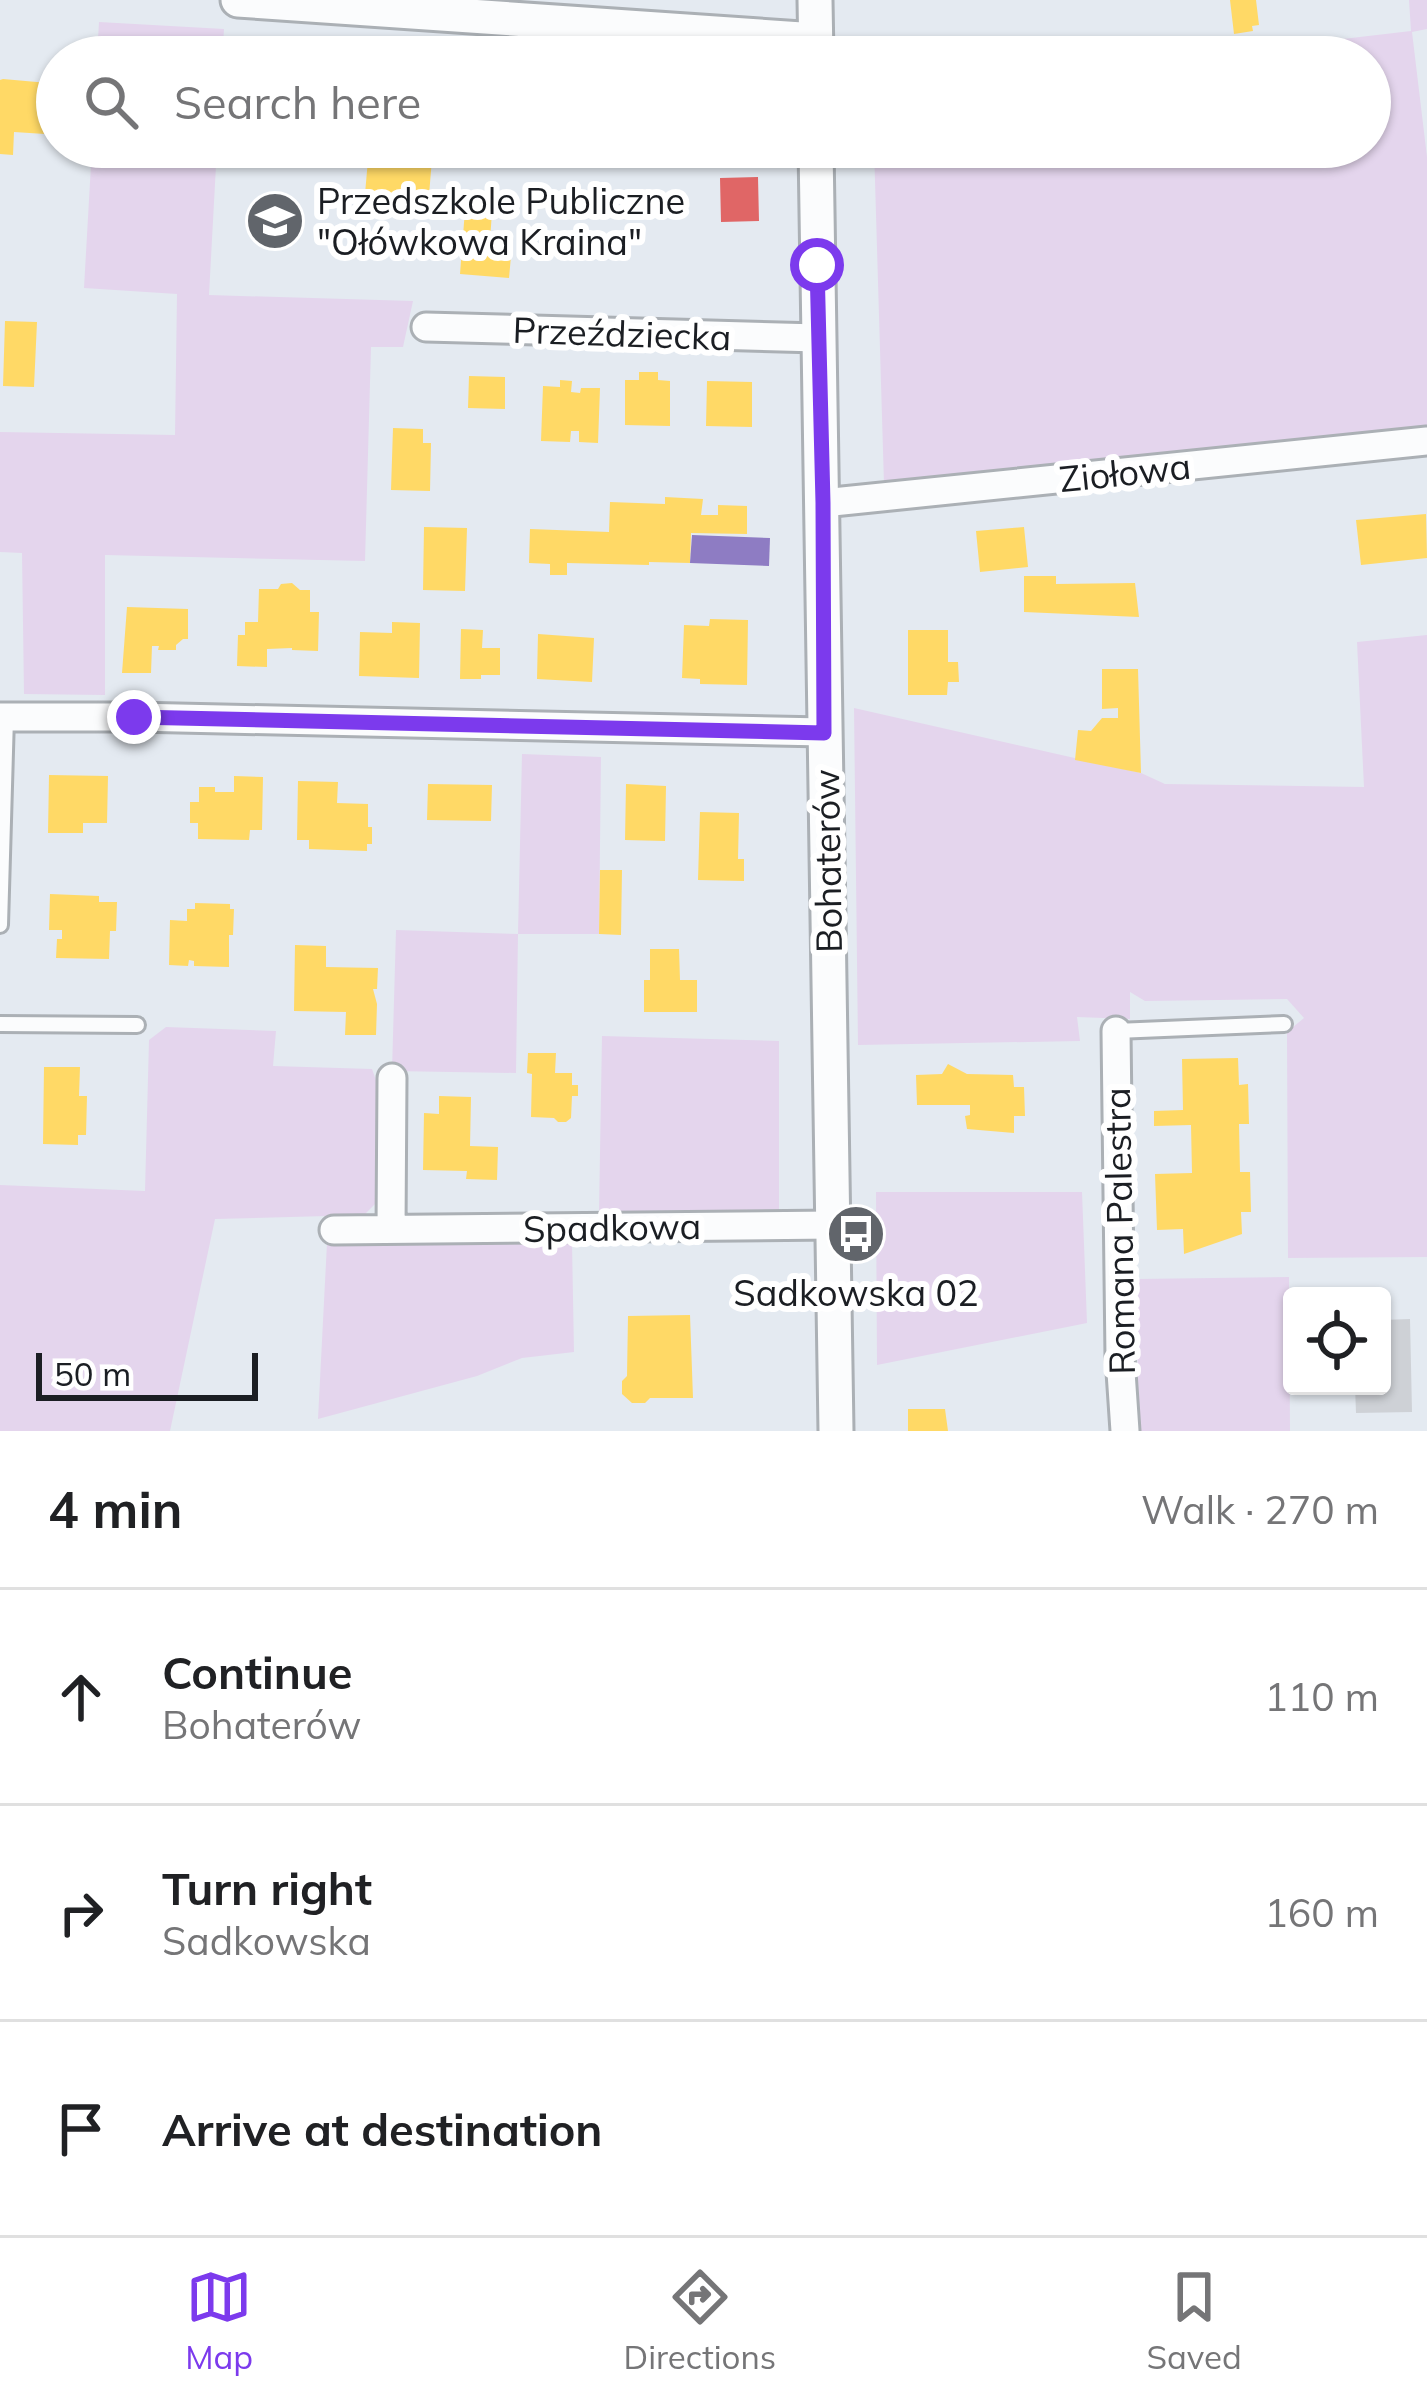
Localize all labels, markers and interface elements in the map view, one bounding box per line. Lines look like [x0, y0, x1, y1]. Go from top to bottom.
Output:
search box [36, 36, 1391, 168]
icon: search [78, 69, 144, 135]
text: Search here [174, 74, 421, 130]
place label: Przedszkole Publiczne "Ołówkowa Kraina" [317, 178, 685, 264]
school or university icon: Przedszkole Publiczne "Ołówkowa Kraina" [244, 190, 306, 252]
route start [790, 238, 844, 292]
street label: Przeździecka [512, 307, 732, 359]
street label: Ziołowa [1057, 443, 1193, 501]
route end [107, 690, 161, 744]
street label: Bohaterów [803, 769, 851, 953]
street label: Romana Palestra [1094, 1087, 1144, 1375]
street label: Spadkowa [523, 1203, 701, 1251]
bus stop icon: Sadkowska 02 [825, 1203, 887, 1265]
place label: Sadkowska 02 [733, 1270, 979, 1315]
map controls [1283, 1287, 1391, 1395]
button: locate [1283, 1287, 1391, 1395]
scale bar [36, 1347, 258, 1400]
text: 50 m [54, 1353, 131, 1394]
text: 4 min [48, 1477, 183, 1541]
text: Walk · 270 m [1141, 1485, 1379, 1534]
text: Continue [162, 1644, 352, 1700]
icon: ahead [48, 1664, 114, 1730]
text: 110 m [1264, 1672, 1379, 1721]
text: Bohaterów [162, 1700, 362, 1749]
text: Turn right [162, 1860, 372, 1916]
icon: right [48, 1880, 114, 1946]
text: 160 m [1264, 1888, 1379, 1937]
text: Sadkowska [162, 1916, 371, 1965]
icon: arrive [48, 2096, 114, 2162]
text: Arrive at destination [162, 2101, 602, 2157]
tab: Map [185, 2264, 253, 2377]
tab: Directions [624, 2264, 776, 2377]
tab: Saved [1147, 2264, 1242, 2377]

